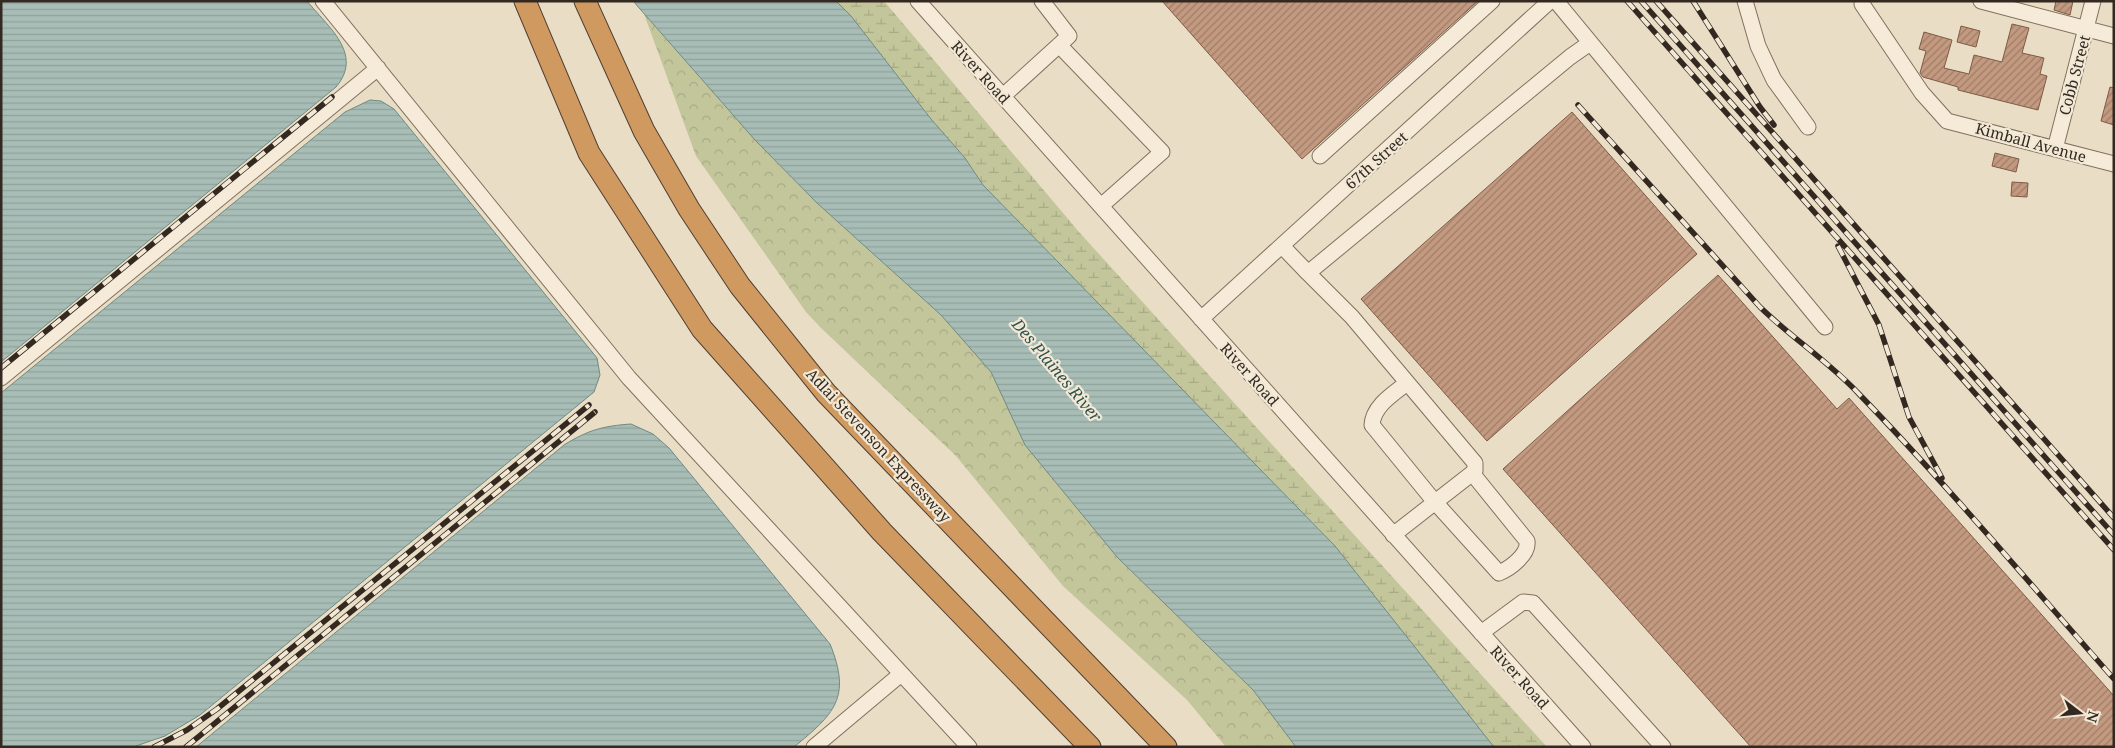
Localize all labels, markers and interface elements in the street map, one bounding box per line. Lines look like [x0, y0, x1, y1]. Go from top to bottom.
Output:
street label: Cobb Street [2054, 33, 2094, 117]
street label: River Road [947, 36, 1015, 108]
street label: Kimball Avenue [1973, 118, 2089, 166]
street label: 67th Street [1341, 127, 1411, 193]
water label: Des Plaines River [1007, 313, 1107, 427]
street label: River Road [1216, 338, 1284, 410]
street label: Adlai Stevenson Expressway [802, 364, 956, 527]
street label: River Road [1486, 641, 1554, 713]
north arrow [2055, 688, 2105, 738]
text: N [2082, 709, 2104, 725]

